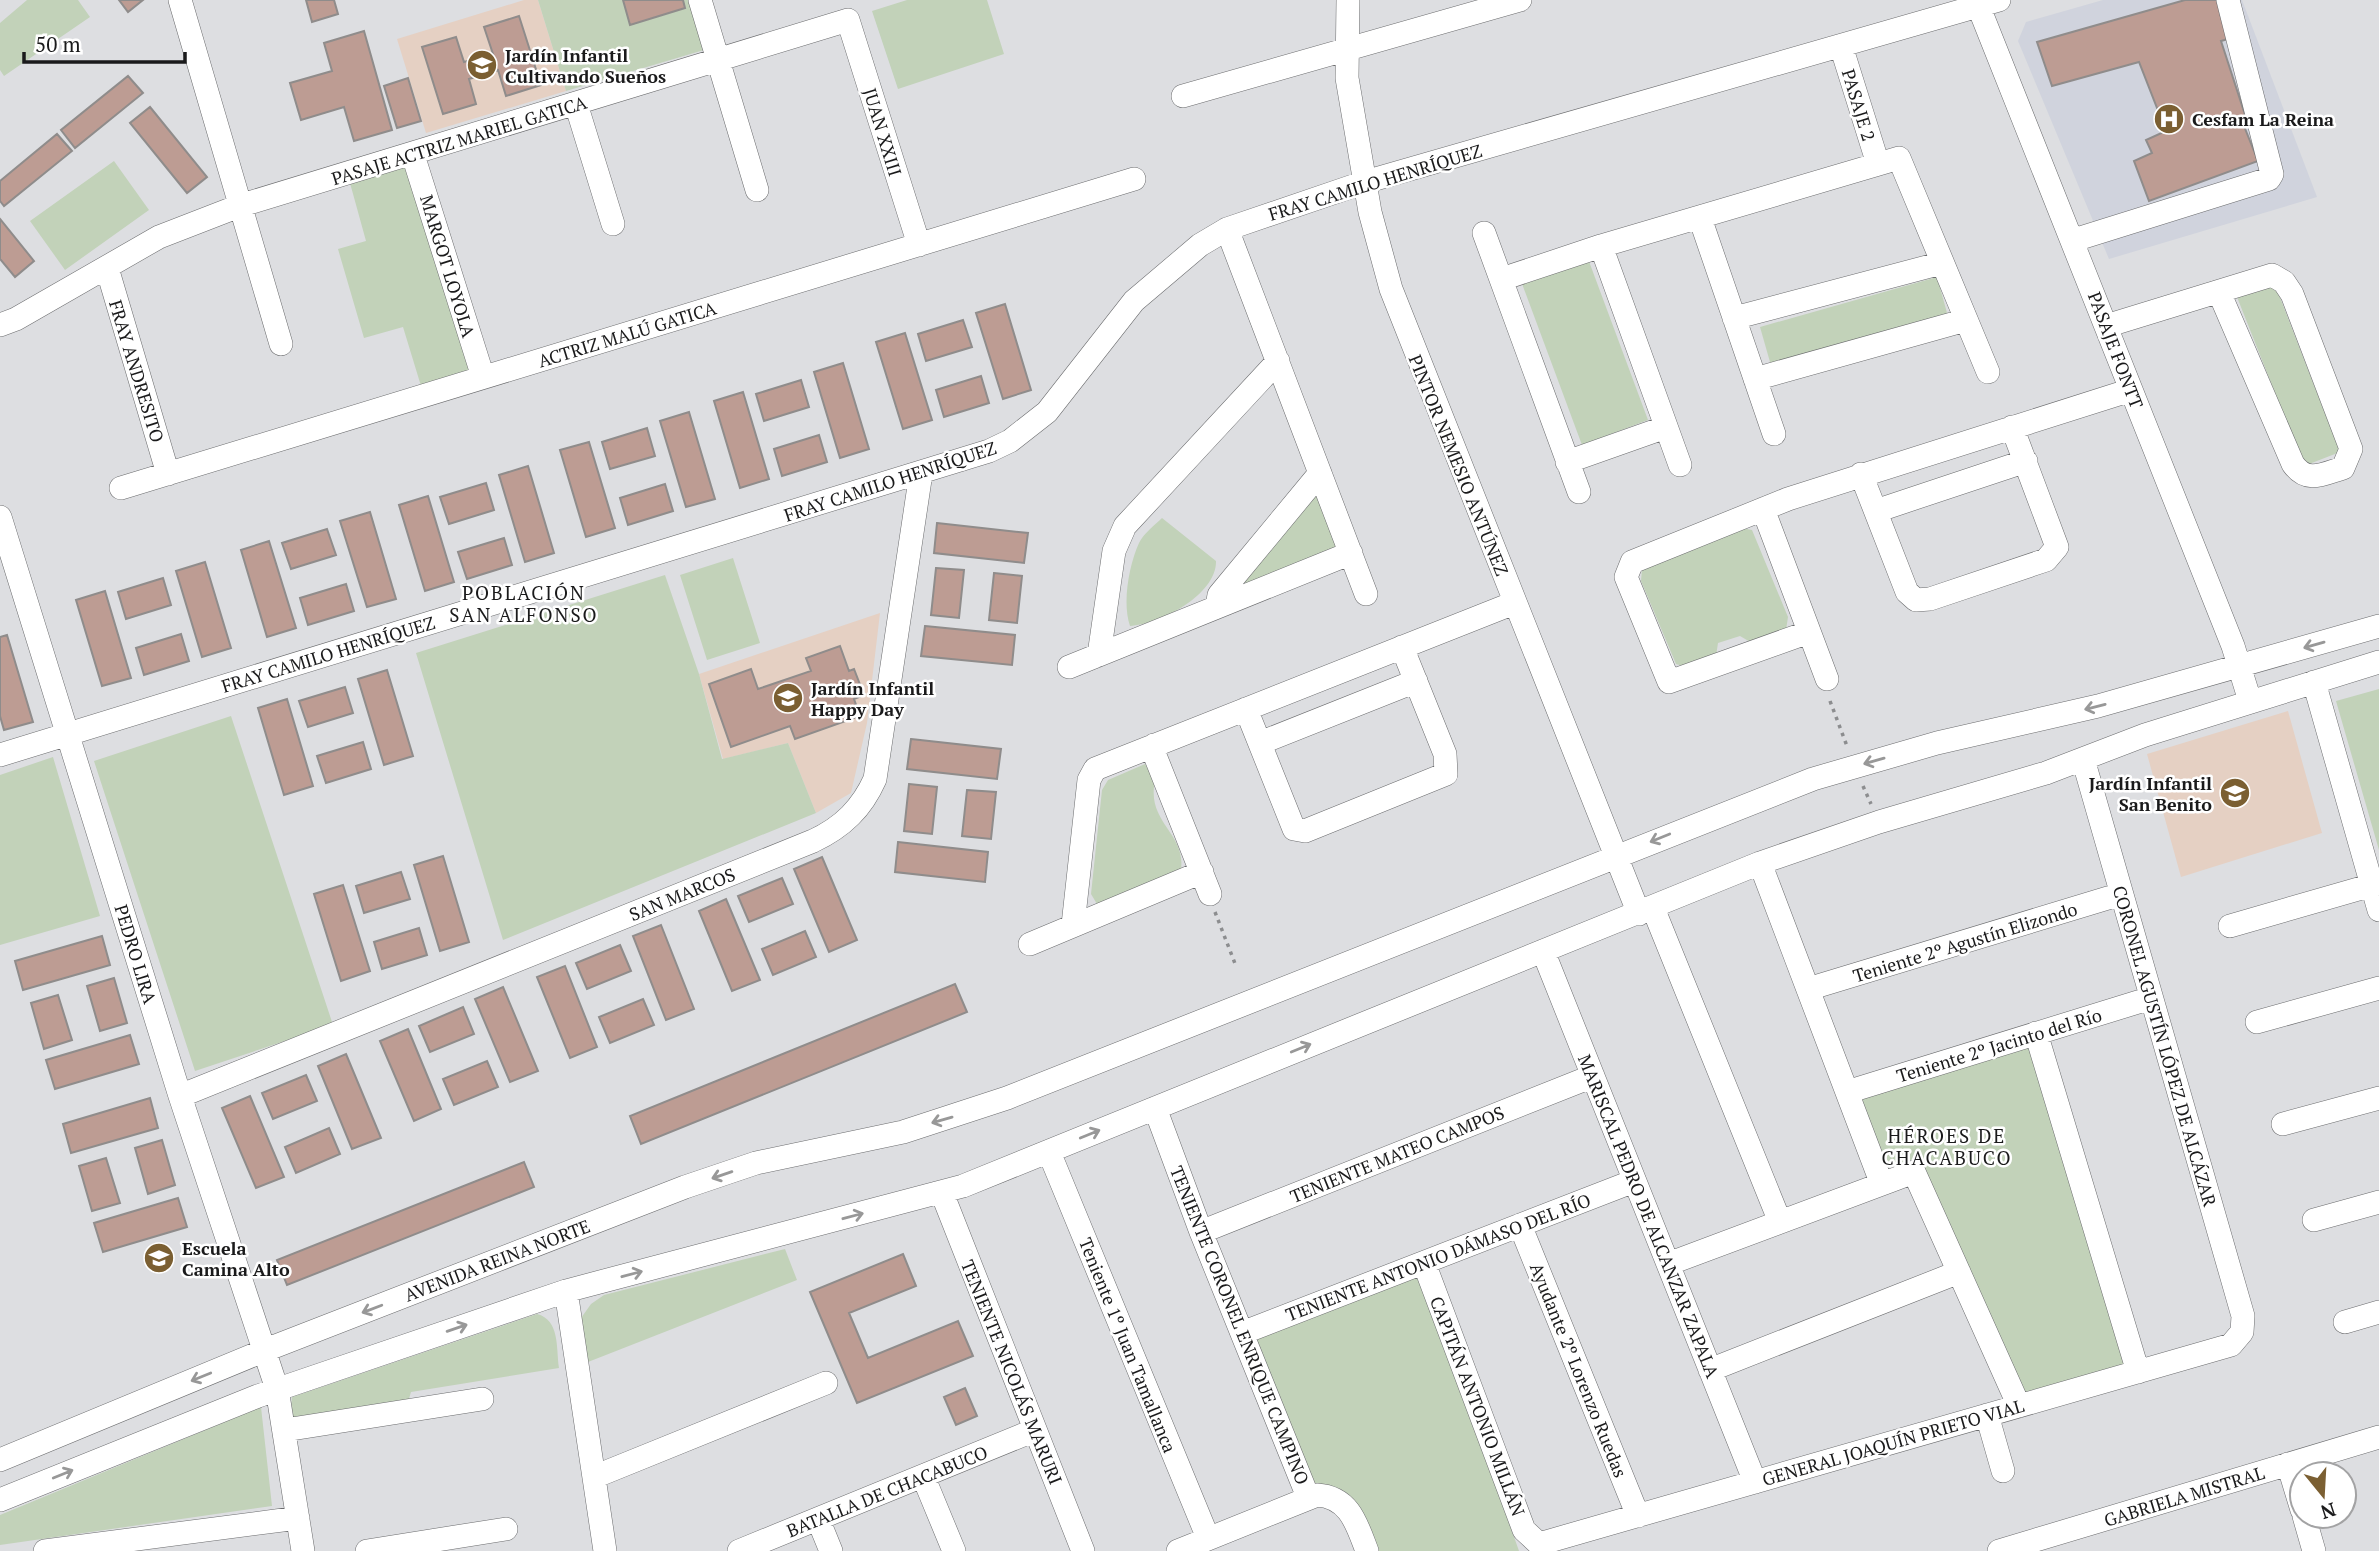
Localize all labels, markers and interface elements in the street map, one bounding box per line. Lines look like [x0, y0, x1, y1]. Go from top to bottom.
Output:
scale bar [24, 21, 186, 65]
text: 50 m [35, 30, 81, 58]
place label: Jardín Infantil Cultivando Sueños [505, 43, 666, 88]
school or university icon: Jardín Infantil Cultivando Sueños [465, 48, 499, 82]
street label: PASAJE 2 [1837, 66, 1881, 144]
street label: JUAN XXIII [858, 85, 908, 179]
street label: PASAJE ACTRIZ MARIEL GATICA [328, 89, 590, 190]
hospital icon: Cesfam La Reina [2152, 102, 2186, 136]
place label: Cesfam La Reina [2192, 107, 2334, 131]
street label: FRAY CAMILO HENRÍQUEZ [1265, 138, 1485, 226]
street label: MARGOT LOYOLA [415, 192, 481, 341]
street label: PASAJE FONTT [2083, 288, 2149, 412]
street label: ACTRIZ MALÚ GATICA [535, 295, 720, 373]
street label: FRAY ANDRESITO [104, 297, 170, 445]
street label: PINTOR NEMESIO ANTÚNEZ [1404, 351, 1514, 579]
street label: FRAY CAMILO HENRÍQUEZ [781, 435, 999, 527]
district label: POBLACIÓN SAN ALFONSO [449, 580, 599, 627]
street label: FRAY CAMILO HENRÍQUEZ [218, 610, 438, 698]
one-way arrow [2303, 639, 2325, 652]
place label: Jardín Infantil Happy Day [811, 676, 934, 721]
school or university icon: Jardín Infantil Happy Day [771, 681, 805, 715]
one-way arrow [2084, 701, 2106, 714]
one-way arrow [1863, 755, 1885, 768]
place label: Jardín Infantil San Benito [2089, 771, 2212, 816]
school or university icon: Jardín Infantil San Benito [2218, 776, 2252, 810]
one-way arrow [1650, 833, 1671, 846]
street label: SAN MARCOS [625, 862, 739, 926]
street label: CORONEL AGUSTÍN LÓPEZ DE ALCÁZAR [2108, 883, 2223, 1210]
street label: Teniente 2º Agustín Elizondo [1850, 896, 2080, 988]
street label: PEDRO LIRA [110, 901, 163, 1007]
street label: Teniente 2º Jacinto del Río [1894, 1002, 2105, 1088]
one-way arrow [1290, 1041, 1311, 1054]
street label: MARISCAL PEDRO DE ALCANZAR ZAPALA [1573, 1051, 1725, 1382]
street label: TENIENTE MATEO CAMPOS [1286, 1100, 1508, 1208]
one-way arrow [932, 1115, 954, 1128]
district label: HÉROES DE CHACABUCO [1881, 1123, 2013, 1170]
one-way arrow [1079, 1127, 1101, 1140]
street label: TENIENTE CORONEL ENRIQUE CAMPINO [1165, 1162, 1315, 1488]
one-way arrow [711, 1170, 733, 1182]
street label: TENIENTE ANTONIO DÁMASO DEL RÍO [1282, 1188, 1594, 1326]
one-way arrow [841, 1209, 863, 1222]
street label: AVENIDA REINA NORTE [401, 1213, 593, 1307]
street label: Teniente 1º Juan Tamallanca [1074, 1234, 1182, 1456]
place label: Escuela Camina Alto [182, 1236, 290, 1281]
school or university icon: Escuela Camina Alto [142, 1241, 176, 1275]
street label: TENIENTE NICOLÁS MARURI [956, 1256, 1068, 1488]
street label: Ayudante 2º Lorenzo Ruedas [1525, 1259, 1633, 1481]
one-way arrow [621, 1267, 643, 1280]
street label: CAPITÁN ANTONIO MILLÁN [1425, 1293, 1531, 1519]
one-way arrow [362, 1303, 384, 1316]
one-way arrow [446, 1321, 468, 1333]
one-way arrow [190, 1372, 212, 1385]
street label: GENERAL JOAQUÍN PRIETO VIAL [1759, 1393, 2027, 1491]
street label: BATALLA DE CHACABUCO [783, 1440, 991, 1542]
street label: GABRIELA MISTRAL [2101, 1460, 2267, 1532]
north arrow [2288, 1460, 2358, 1530]
one-way arrow [52, 1467, 74, 1480]
text: N [2317, 1498, 2339, 1526]

